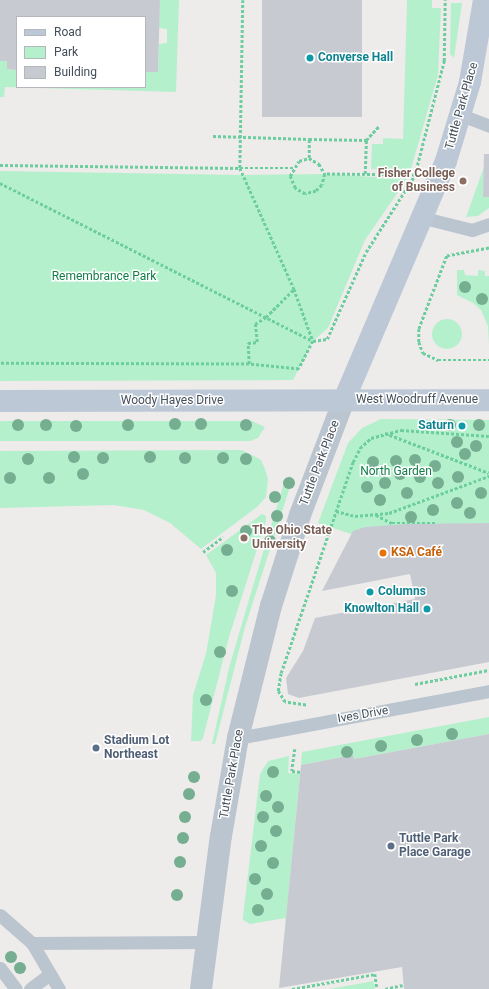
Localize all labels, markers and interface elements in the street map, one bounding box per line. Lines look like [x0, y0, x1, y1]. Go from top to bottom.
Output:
legend [16, 16, 146, 88]
text: Road [54, 25, 82, 39]
text: Park [54, 45, 78, 59]
place label: Converse Hall [318, 51, 393, 65]
marker: Converse Hall [305, 53, 315, 63]
street label: Tuttle Park Place [443, 61, 481, 151]
text: Building [54, 65, 97, 79]
place label: Fisher College of Business [378, 167, 455, 195]
marker: Fisher College of Business [458, 176, 468, 186]
park label: Remembrance Park [52, 270, 156, 284]
street label: West Woodruff Avenue [356, 393, 478, 407]
street label: Woody Hayes Drive [121, 394, 223, 408]
street label: Tuttle Park Place [297, 418, 343, 508]
place label: Saturn [418, 419, 454, 433]
marker: Saturn [457, 421, 467, 431]
park label: North Garden [360, 465, 432, 479]
place label: The Ohio State University [252, 524, 332, 552]
marker: The Ohio State University [239, 533, 249, 543]
place label: KSA Café [391, 546, 442, 560]
marker: KSA Café [378, 548, 388, 558]
place label: Columns [378, 585, 426, 599]
marker: Columns [365, 587, 375, 597]
place label: Knowlton Hall [344, 602, 419, 616]
marker: Knowlton Hall [422, 604, 432, 614]
street label: Ives Drive [336, 703, 390, 727]
street label: Tuttle Park Place [217, 728, 247, 820]
place label: Stadium Lot Northeast [104, 734, 169, 762]
marker: Stadium Lot Northeast [91, 743, 101, 753]
place label: Tuttle Park Place Garage [399, 832, 471, 860]
marker: Tuttle Park Place Garage [386, 841, 396, 851]

